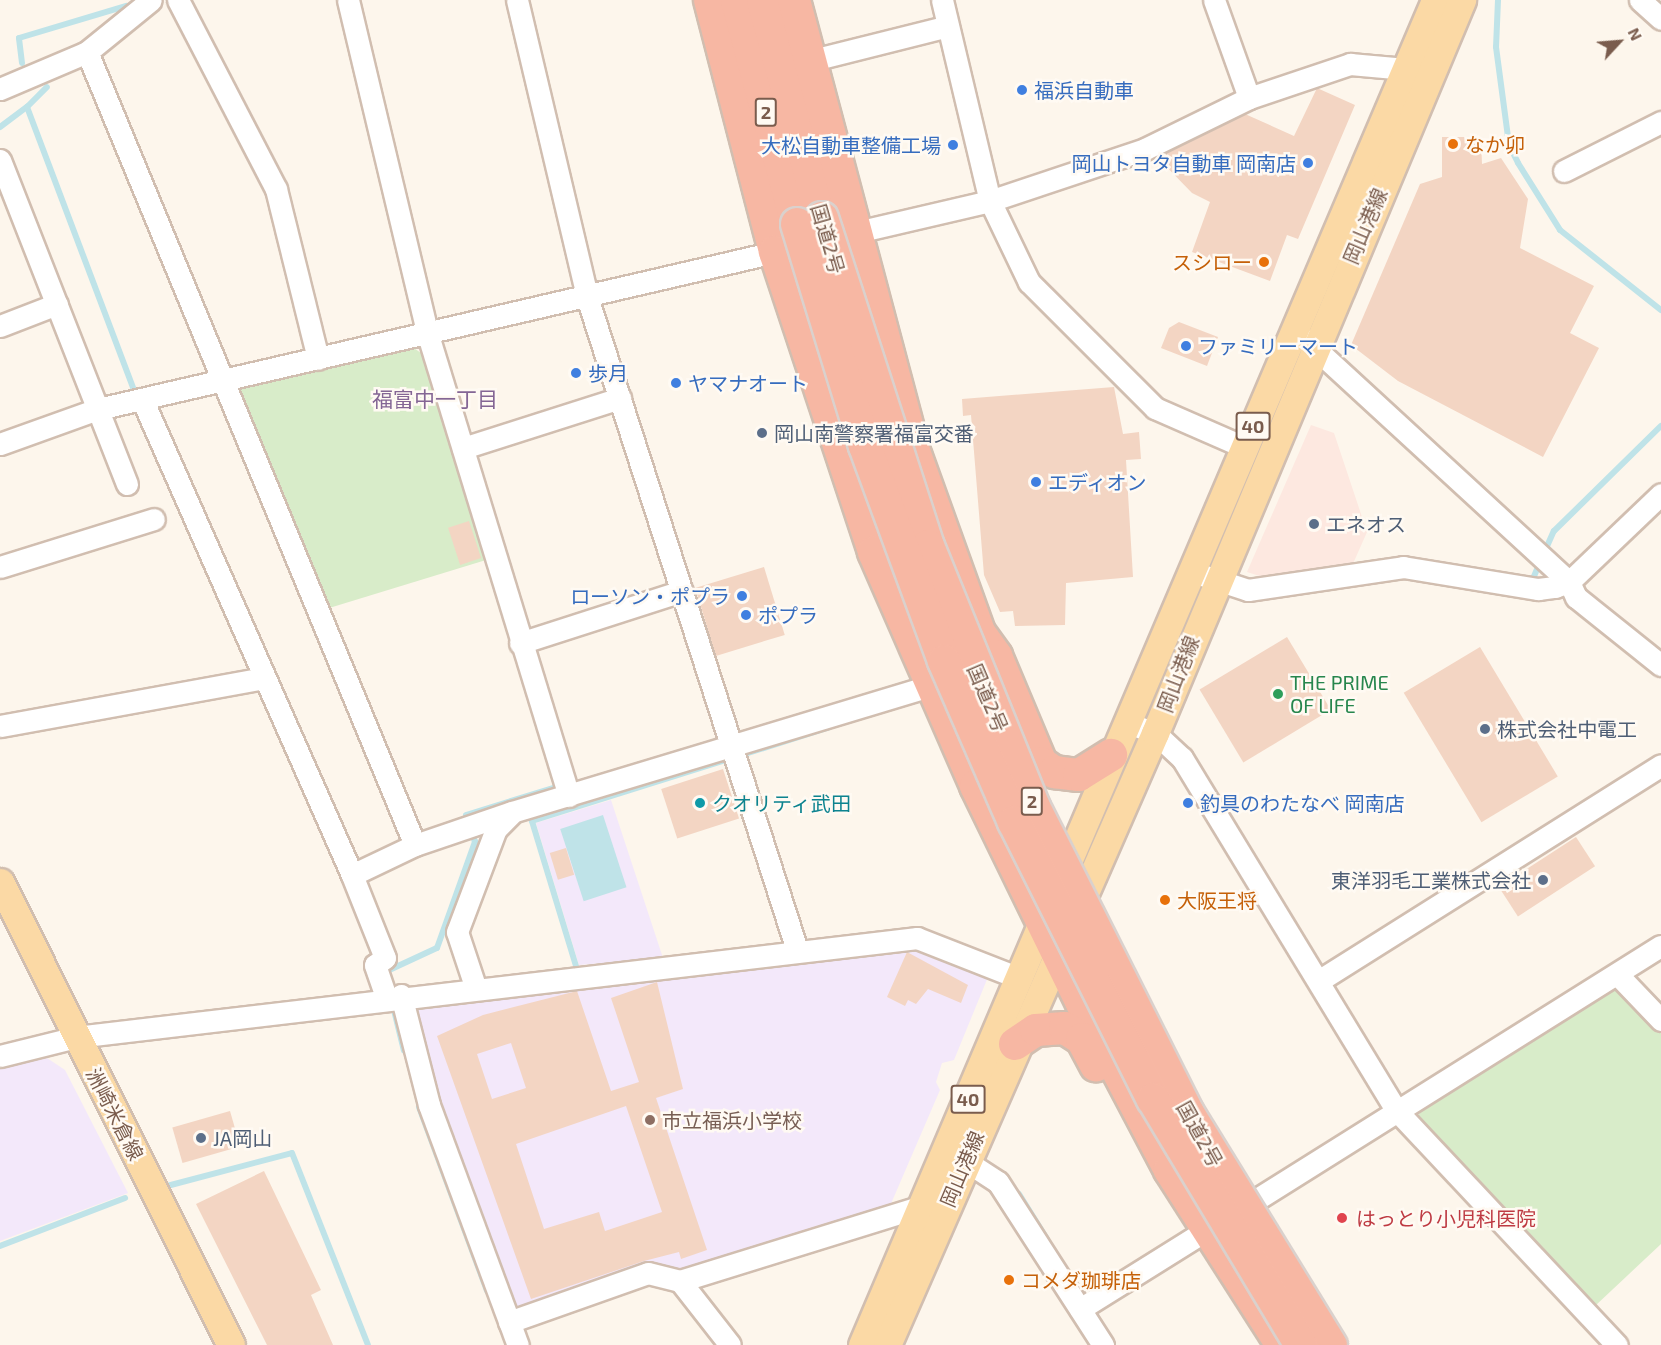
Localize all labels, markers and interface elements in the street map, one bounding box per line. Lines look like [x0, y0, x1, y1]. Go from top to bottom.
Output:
north arrow [1589, 12, 1649, 72]
text: N [1625, 25, 1647, 43]
place label: 福浜自動車 [1034, 78, 1134, 102]
marker: 福浜自動車 [1015, 83, 1029, 97]
road number: 2 [754, 97, 778, 127]
place label: なか卯 [1465, 132, 1525, 156]
place label: 大松自動車整備工場 [761, 133, 941, 157]
marker: なか卯 [1446, 137, 1460, 151]
marker: 大松自動車整備工場 [946, 138, 960, 152]
place label: 岡山トヨタ自動車 岡南店 [1072, 151, 1296, 175]
marker: 岡山トヨタ自動車 岡南店 [1301, 156, 1315, 170]
street label: 岡山港線 [1338, 184, 1392, 268]
street label: 国道2号 [807, 201, 849, 277]
place label: スシロー [1172, 250, 1252, 274]
marker: スシロー [1257, 255, 1271, 269]
place label: ファミリーマート [1198, 334, 1358, 358]
marker: ファミリーマート [1179, 339, 1193, 353]
place label: 歩月 [588, 361, 628, 385]
marker: 歩月 [569, 366, 583, 380]
place label: ヤマナオート [688, 371, 808, 395]
marker: ヤマナオート [669, 376, 683, 390]
district label: 福富中一丁目 [372, 386, 498, 412]
road number: 40 [1235, 411, 1271, 441]
place label: 岡山南警察署福富交番 [774, 421, 974, 445]
marker: 岡山南警察署福富交番 [755, 426, 769, 440]
place label: エディオン [1048, 470, 1148, 494]
marker: エディオン [1029, 475, 1043, 489]
place label: エネオス [1326, 512, 1406, 536]
marker: エネオス [1307, 517, 1321, 531]
place label: ローソン・ポプラ [570, 584, 730, 608]
marker: ローソン・ポプラ [735, 589, 749, 603]
place label: ポプラ [758, 603, 818, 627]
marker: ポプラ [739, 608, 753, 622]
street label: 岡山港線 [1152, 632, 1204, 716]
street label: 国道2号 [963, 661, 1013, 735]
place label: THE PRIME OF LIFE [1290, 670, 1389, 717]
marker: THE PRIME OF LIFE [1271, 687, 1285, 701]
place label: 株式会社中電工 [1497, 717, 1637, 741]
marker: 株式会社中電工 [1478, 722, 1492, 736]
road number: 2 [1020, 786, 1044, 816]
place label: クオリティ武田 [712, 791, 852, 815]
place label: 釣具のわたなべ 岡南店 [1200, 791, 1404, 815]
marker: クオリティ武田 [693, 796, 707, 810]
marker: 釣具のわたなべ 岡南店 [1181, 796, 1195, 810]
place label: 東洋羽毛工業株式会社 [1331, 868, 1531, 892]
marker: 東洋羽毛工業株式会社 [1536, 873, 1550, 887]
place label: 大阪王将 [1177, 888, 1257, 912]
marker: 大阪王将 [1158, 893, 1172, 907]
street label: 洲崎米倉線 [82, 1064, 148, 1164]
road number: 40 [950, 1084, 986, 1114]
street label: 国道2号 [1172, 1097, 1228, 1171]
place label: 市立福浜小学校 [662, 1108, 802, 1132]
marker: 市立福浜小学校 [643, 1113, 657, 1127]
place label: JA岡山 [213, 1126, 272, 1150]
street label: 岡山港線 [935, 1127, 989, 1211]
marker: JA岡山 [194, 1131, 208, 1145]
place label: はっとり小児科医院 [1356, 1206, 1536, 1230]
marker: はっとり小児科医院 [1333, 1209, 1351, 1227]
place label: コメダ珈琲店 [1021, 1268, 1141, 1292]
marker: コメダ珈琲店 [1002, 1273, 1016, 1287]

